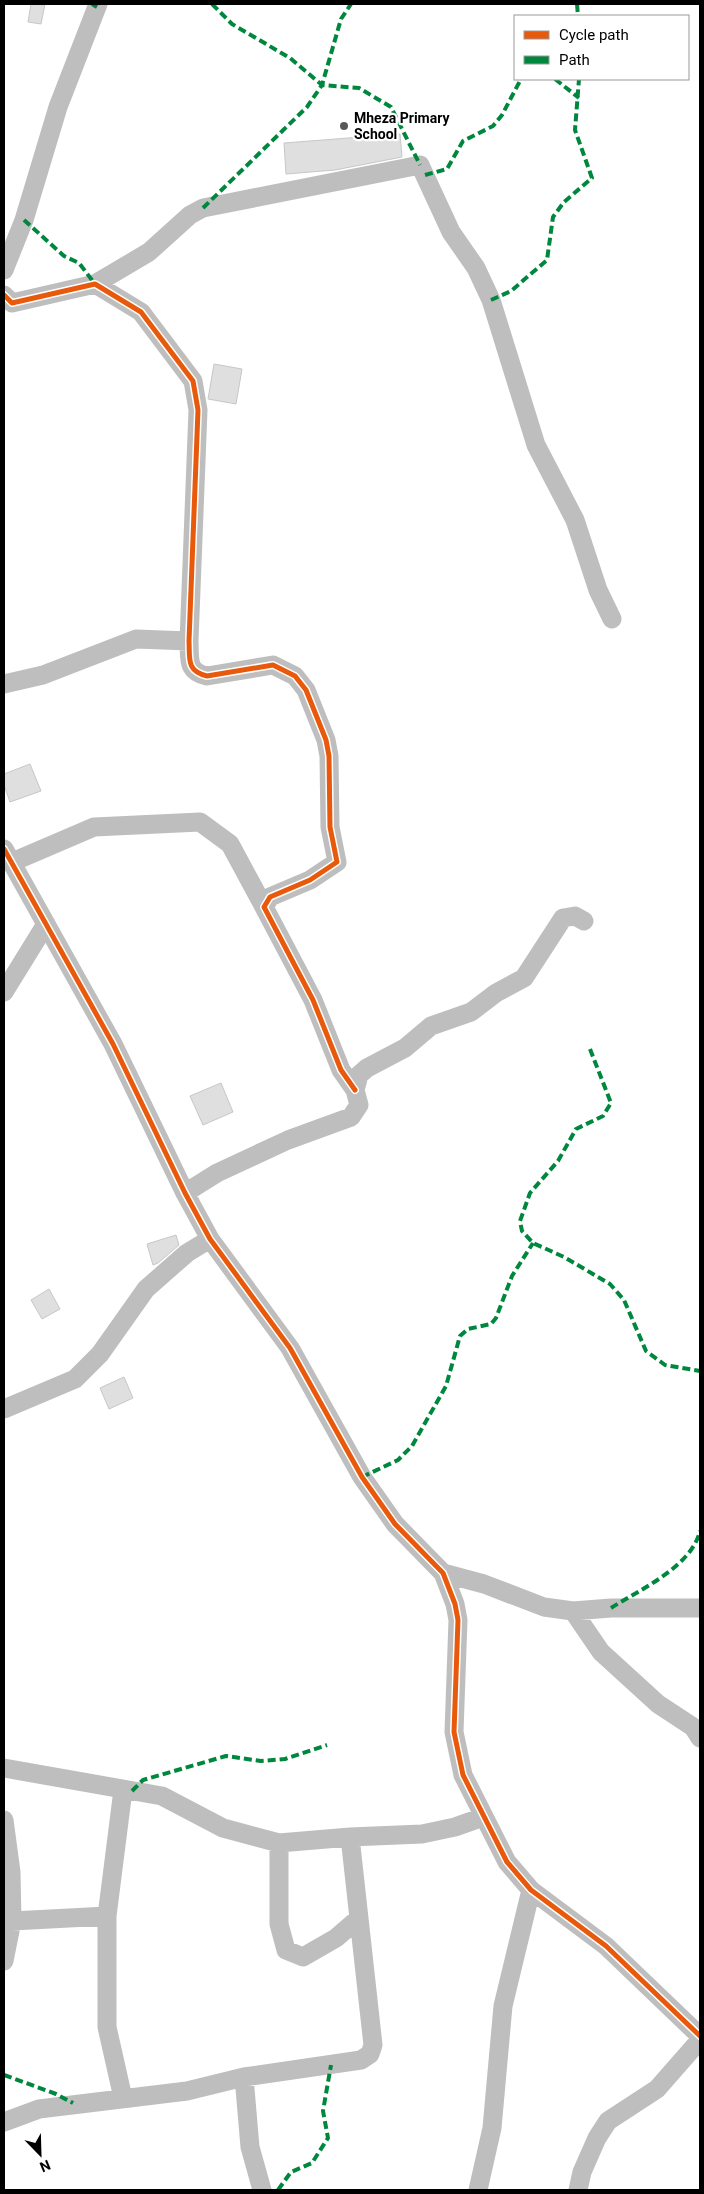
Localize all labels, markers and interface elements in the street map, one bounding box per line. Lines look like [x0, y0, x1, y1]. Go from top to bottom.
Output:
legend [514, 15, 689, 80]
text: Cycle path [559, 26, 629, 44]
text: Path [559, 51, 590, 69]
place label: Mheza Primary School [354, 110, 450, 142]
marker: Mheza Primary School [338, 120, 350, 132]
north arrow [15, 2129, 65, 2179]
text: N [37, 2157, 53, 2175]

